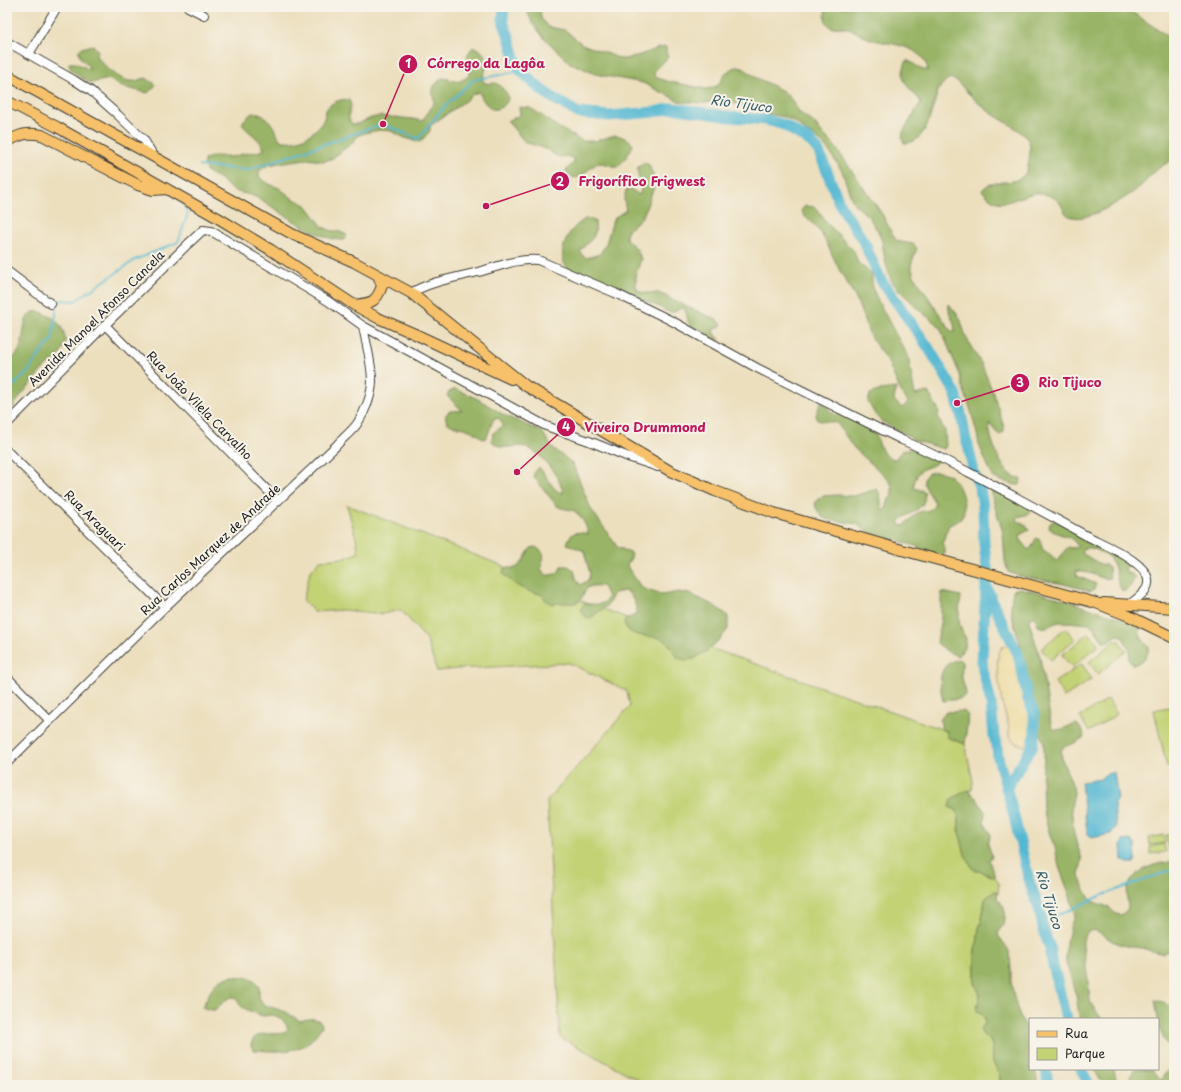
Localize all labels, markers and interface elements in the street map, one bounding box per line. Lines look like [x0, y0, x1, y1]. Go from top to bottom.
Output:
callout: Córrego da Lagôa [398, 51, 553, 76]
text: Córrego da Lagôa [427, 53, 545, 72]
text: 1 [405, 54, 411, 72]
water label: Rio Tijuco [709, 89, 773, 117]
callout: Frigorífico Frigwest [550, 169, 714, 194]
text: Frigorífico Frigwest [579, 171, 706, 190]
text: 2 [556, 172, 565, 190]
street label: Avenida Manoel Afonso Cancela [24, 245, 169, 390]
street label: Rua João Vilela Carvalho [143, 347, 257, 464]
callout: Rio Tijuco [1010, 370, 1111, 395]
text: Rio Tijuco [1038, 372, 1102, 391]
text: 3 [1016, 373, 1024, 391]
callout: Viveiro Drummond [556, 415, 714, 440]
text: 4 [562, 417, 570, 435]
text: Viveiro Drummond [584, 417, 706, 436]
street label: Rua Carlos Marquez de Andrade [136, 479, 284, 619]
street label: Rua Araguari [61, 486, 129, 554]
water label: Rio Tijuco [1032, 867, 1068, 932]
legend [1029, 1018, 1159, 1070]
text: Rua [1065, 1024, 1089, 1042]
text: Parque [1065, 1044, 1105, 1062]

